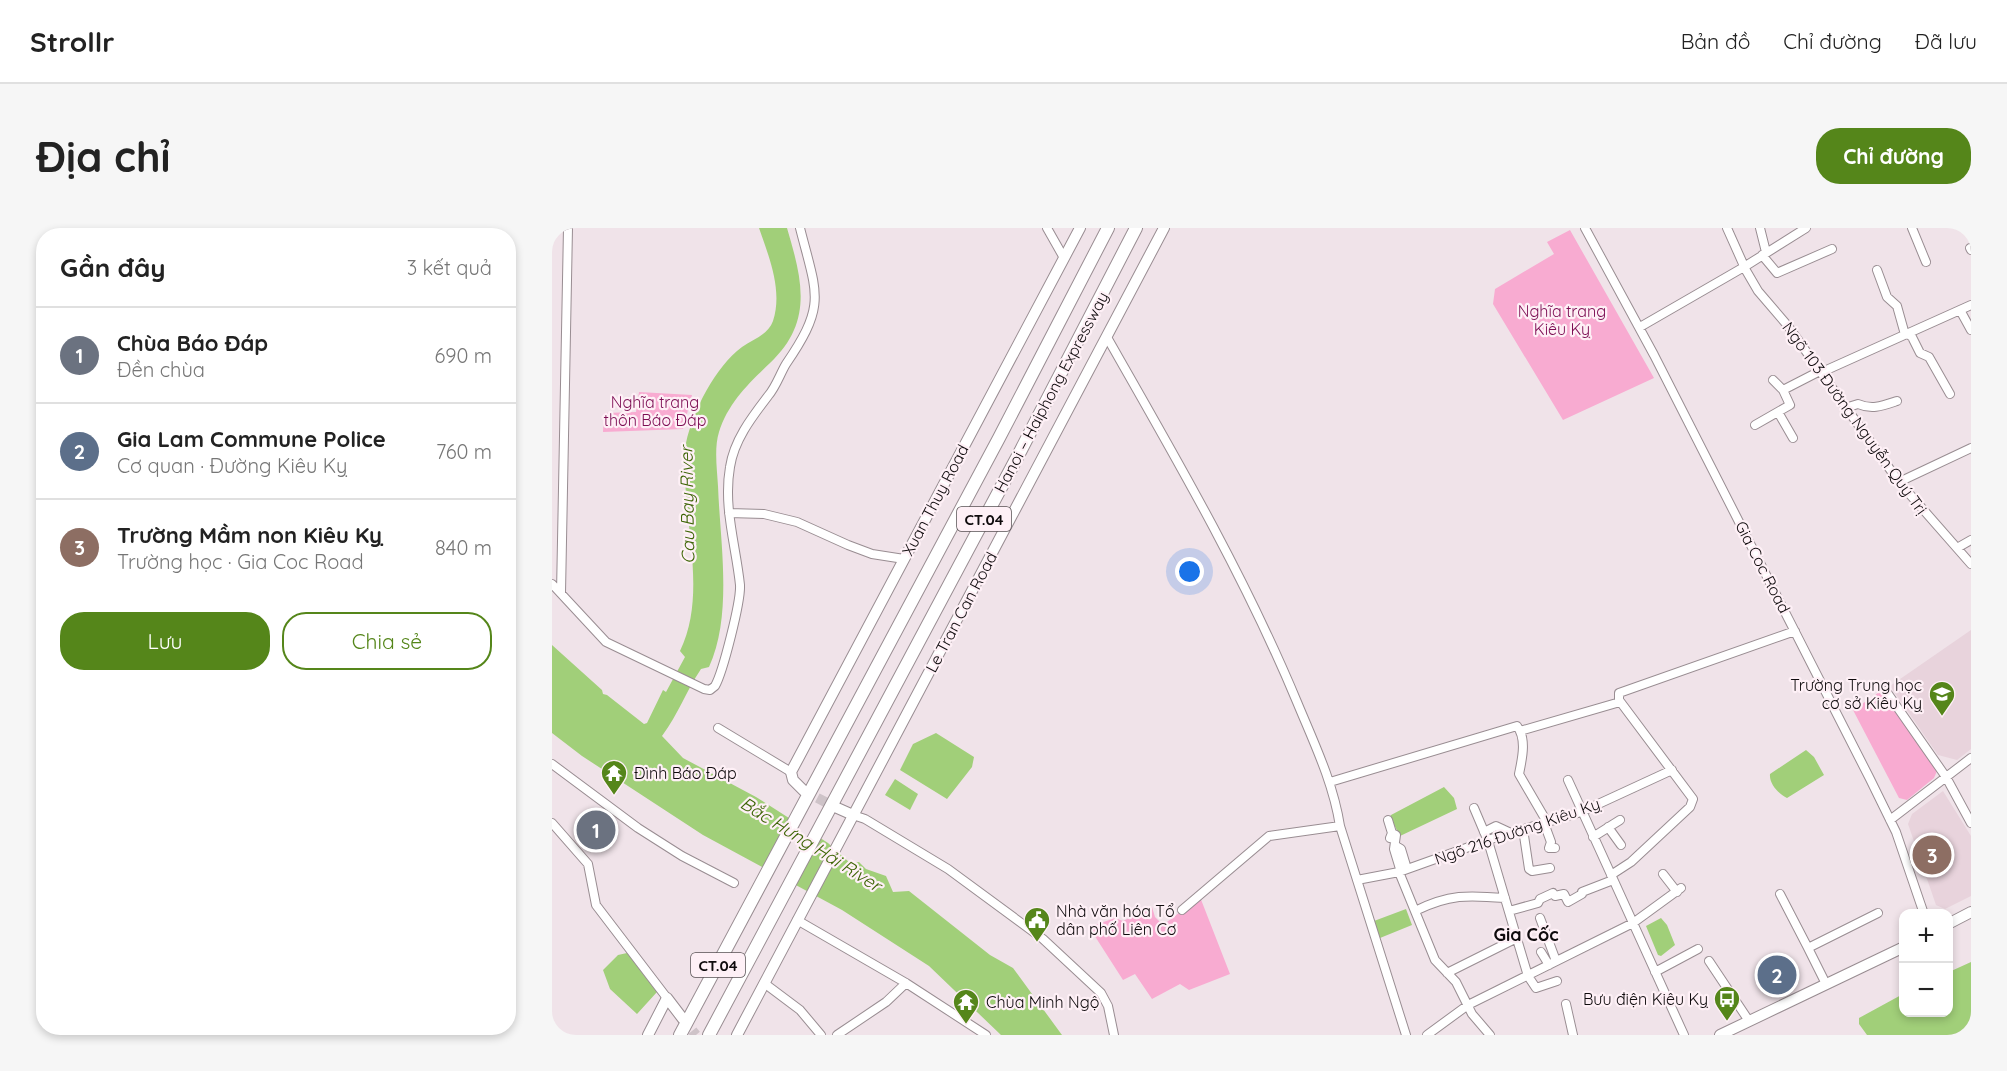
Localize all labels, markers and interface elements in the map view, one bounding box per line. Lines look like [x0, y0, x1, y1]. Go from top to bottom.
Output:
text: Strollr [30, 24, 114, 59]
text: Bản đồ [1681, 28, 1750, 54]
text: Chỉ đường [1783, 28, 1882, 54]
text: Đã lưu [1915, 28, 1977, 54]
button: Chỉ đường [1816, 128, 1971, 184]
text: Địa chỉ [36, 130, 170, 183]
text: Gần đây [60, 251, 165, 284]
text: 3 kết quả [407, 255, 492, 280]
street label: Hanoi – Haiphong Expressway [989, 288, 1113, 496]
park label: Nghĩa trang Kiêu Kỵ [1518, 301, 1606, 339]
street label: Ngõ 103 Đường Nguyễn Quý Trị [1778, 318, 1932, 518]
text: Chùa Báo Đáp [117, 329, 268, 357]
text: 1 [76, 343, 83, 368]
text: 690 m [434, 343, 492, 368]
text: Đền chùa [117, 357, 205, 382]
park label: Nghĩa trang thôn Báo Đáp [604, 392, 706, 430]
text: Gia Lam Commune Police [117, 425, 386, 453]
text: 2 [74, 439, 85, 464]
text: 760 m [436, 439, 492, 464]
street label: Xuan Thuy Road [897, 441, 973, 559]
water label: Cau Bay River [674, 444, 700, 564]
text: Cơ quan · Đường Kiêu Kỵ [117, 453, 347, 478]
road number: CT.04 [957, 507, 1011, 531]
street label: Gia Coc Road [1731, 517, 1795, 617]
text: Trường Mầm non Kiêu Kỵ [117, 521, 382, 549]
text: 3 [74, 535, 85, 560]
text: 840 m [435, 535, 492, 560]
street label: Le Tran Can Road [921, 548, 1001, 676]
text: Trường học · Gia Coc Road [117, 549, 364, 574]
your location [1175, 557, 1204, 586]
button: Lưu [60, 612, 270, 670]
button: Chia sẻ [282, 612, 492, 670]
place label: Trường Trung học cơ sở Kiêu Kỵ [1790, 675, 1922, 713]
school or university icon: Trường Trung học cơ sở Kiêu Kỵ [1927, 679, 1957, 717]
temple icon: Đình Báo Đáp [599, 758, 629, 796]
place label: Đình Báo Đáp [634, 763, 737, 783]
water label: Bắc Hưng Hải River [736, 791, 887, 898]
street label: Ngõ 216 Đường Kiêu Kỵ [1432, 793, 1602, 869]
pin: 1 [576, 808, 615, 852]
pin: 3 [1912, 832, 1952, 878]
place label: Nhà văn hóa Tổ dân phố Liên Cơ [1056, 901, 1177, 939]
public building icon: Nhà văn hóa Tổ dân phố Liên Cơ [1022, 905, 1052, 943]
map controls [1899, 909, 1953, 1017]
button: + [1899, 909, 1953, 963]
district label: Gia Cốc [1494, 923, 1559, 946]
pin: 2 [1758, 952, 1796, 998]
road number: CT.04 [691, 953, 745, 977]
button: − [1899, 963, 1953, 1017]
bus stop icon: Bưu điện Kiêu Kỵ [1712, 984, 1742, 1022]
temple icon: Chùa Minh Ngộ [951, 987, 981, 1025]
place label: Bưu điện Kiêu Kỵ [1583, 989, 1708, 1009]
place label: Chùa Minh Ngộ [986, 992, 1099, 1012]

